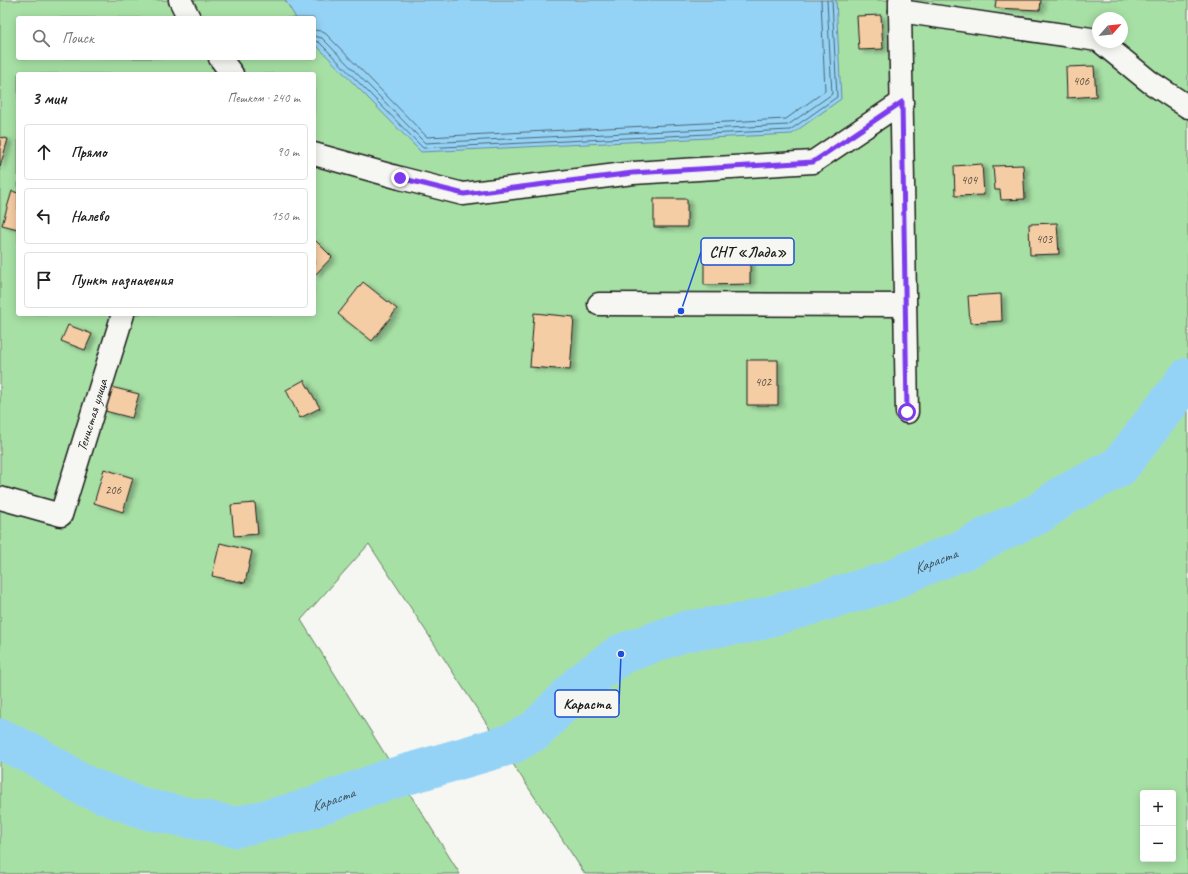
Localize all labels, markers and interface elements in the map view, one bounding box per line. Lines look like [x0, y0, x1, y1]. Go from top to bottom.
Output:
north arrow [1092, 12, 1128, 48]
search box [16, 16, 316, 60]
icon: search [30, 27, 52, 49]
text: Поиск [62, 29, 94, 48]
house number: 406 [1073, 73, 1090, 89]
text: 3 мин [32, 88, 67, 109]
text: Пешком · 240 m [227, 90, 300, 106]
icon: ahead [33, 141, 55, 163]
text: Прямо [71, 143, 107, 162]
text: 90 m [277, 144, 299, 160]
route end [391, 169, 409, 187]
house number: 404 [961, 172, 979, 188]
icon: left [33, 205, 55, 227]
text: Налево [71, 207, 109, 226]
text: 150 m [271, 208, 299, 224]
house number: 403 [1036, 231, 1054, 247]
callout: СНТ «Лада» [701, 238, 794, 265]
text: СНТ «Лада» [710, 243, 787, 262]
icon: arrive [33, 269, 55, 291]
text: Пункт назначения [71, 271, 173, 290]
house number: 402 [755, 374, 773, 390]
street label: Тенистая улица [73, 376, 111, 453]
route start [898, 403, 916, 421]
house number: 206 [105, 482, 122, 498]
water label: Караста [911, 543, 962, 578]
callout: Караста [555, 690, 619, 717]
text: Караста [563, 695, 612, 714]
water label: Караста [308, 782, 359, 816]
map controls [1140, 790, 1176, 862]
button: + [1140, 790, 1176, 826]
button: − [1140, 826, 1176, 862]

